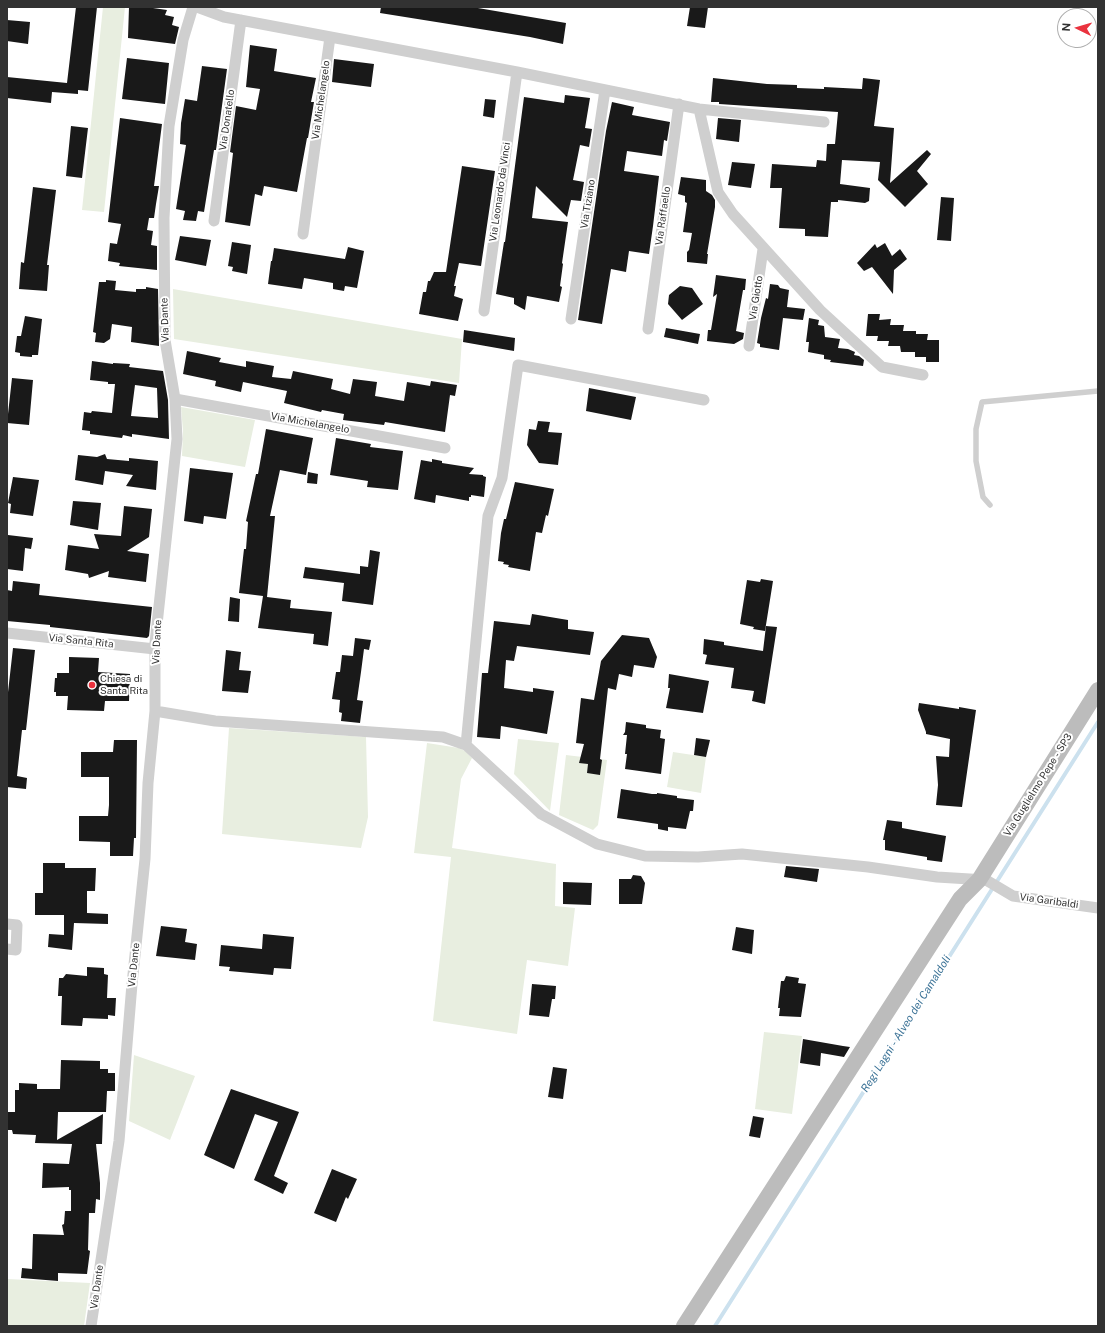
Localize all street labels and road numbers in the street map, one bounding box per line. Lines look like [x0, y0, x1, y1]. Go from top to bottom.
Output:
street label: Via Michelangelo [310, 60, 332, 140]
street label: Via Donatello [217, 89, 237, 151]
street label: Via Leonardo da Vinci [487, 142, 513, 242]
street label: Via Tiziano [578, 178, 598, 230]
street label: Via Raffaello [653, 186, 673, 246]
street label: Via Giotto [747, 275, 765, 321]
street label: Via Dante [158, 298, 172, 342]
street label: Via Michelangelo [270, 410, 350, 436]
street label: Via Dante [150, 619, 164, 665]
street label: Via Santa Rita [48, 632, 114, 650]
street label: Via Guglielmo Pepe - SP3 [1001, 731, 1075, 839]
street label: Via Garibaldi [1019, 891, 1079, 911]
street label: Via Dante [126, 942, 142, 988]
street label: Via Dante [88, 1264, 106, 1310]

